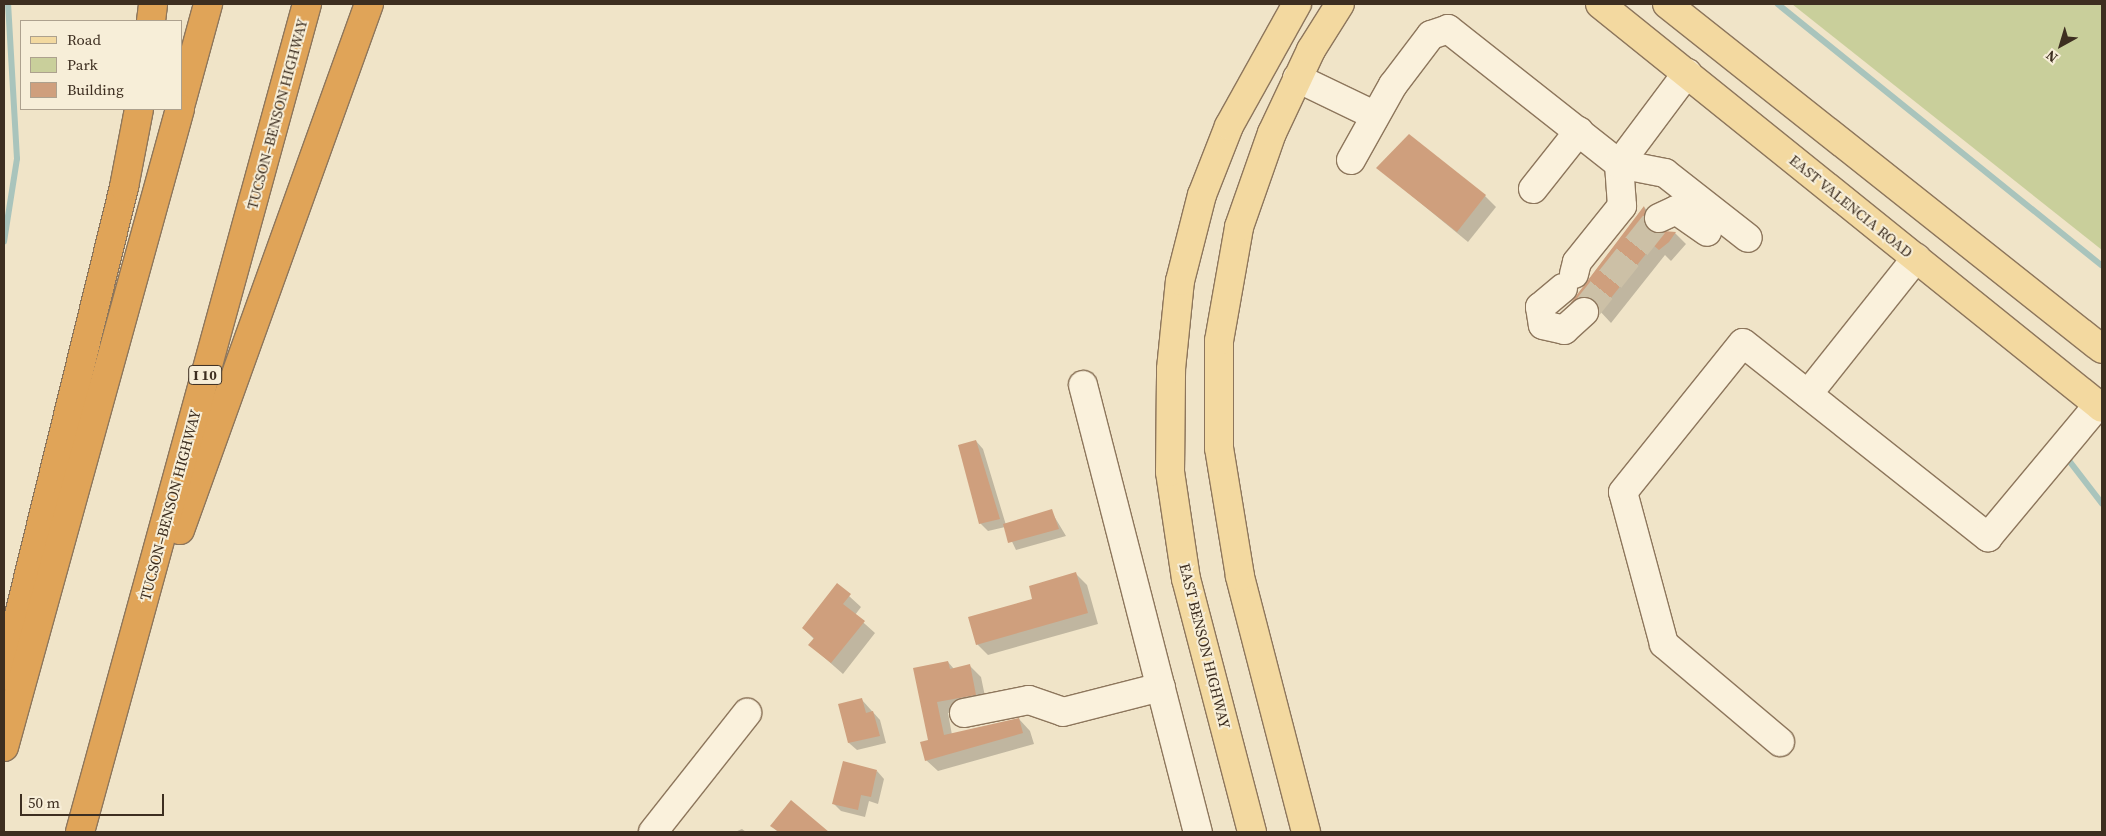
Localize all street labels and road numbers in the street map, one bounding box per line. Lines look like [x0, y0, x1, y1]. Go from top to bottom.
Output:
street label: TUCSON–BENSON HIGHWAY [243, 17, 311, 211]
street label: EAST VALENCIA ROAD [1785, 151, 1917, 261]
road number: I 10 [188, 364, 222, 386]
street label: TUCSON–BENSON HIGHWAY [136, 408, 204, 602]
street label: EAST BENSON HIGHWAY [1176, 561, 1234, 731]

